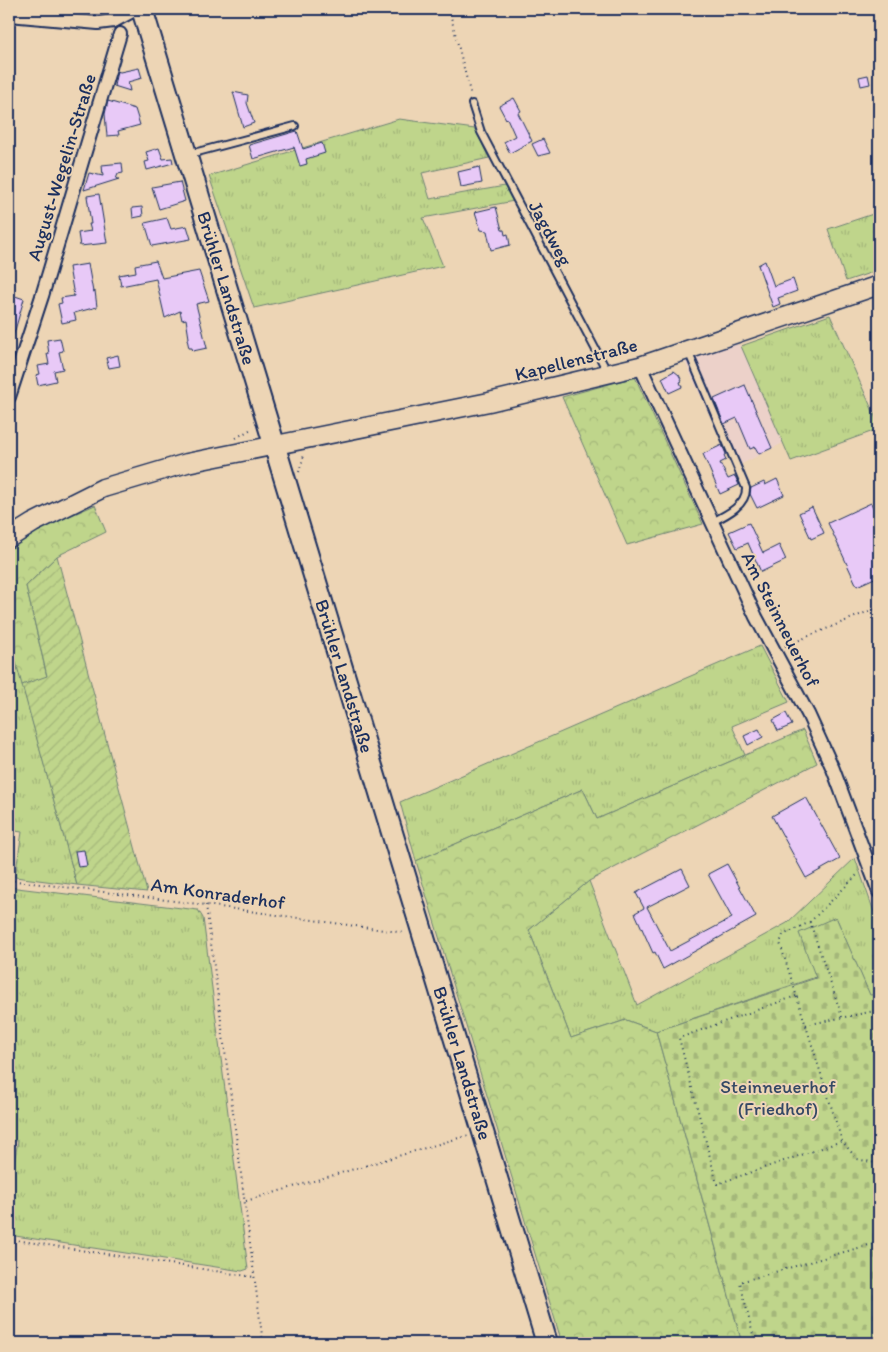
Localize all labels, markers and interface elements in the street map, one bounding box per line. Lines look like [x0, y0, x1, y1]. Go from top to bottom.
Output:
street label: August-Wegelin-Straße [22, 71, 101, 263]
street label: Jagdweg [524, 197, 577, 270]
street label: Brühler Landstraße [192, 209, 261, 368]
street label: Kapellenstraße [512, 333, 640, 386]
street label: Am Steinneuerhof [737, 548, 825, 691]
street label: Brühler Landstraße [310, 597, 379, 756]
street label: Am Konraderhof [150, 873, 287, 914]
street label: Brühler Landstraße [428, 984, 497, 1143]
park label: Steinneuerhof (Friedhof) [720, 1075, 837, 1120]

